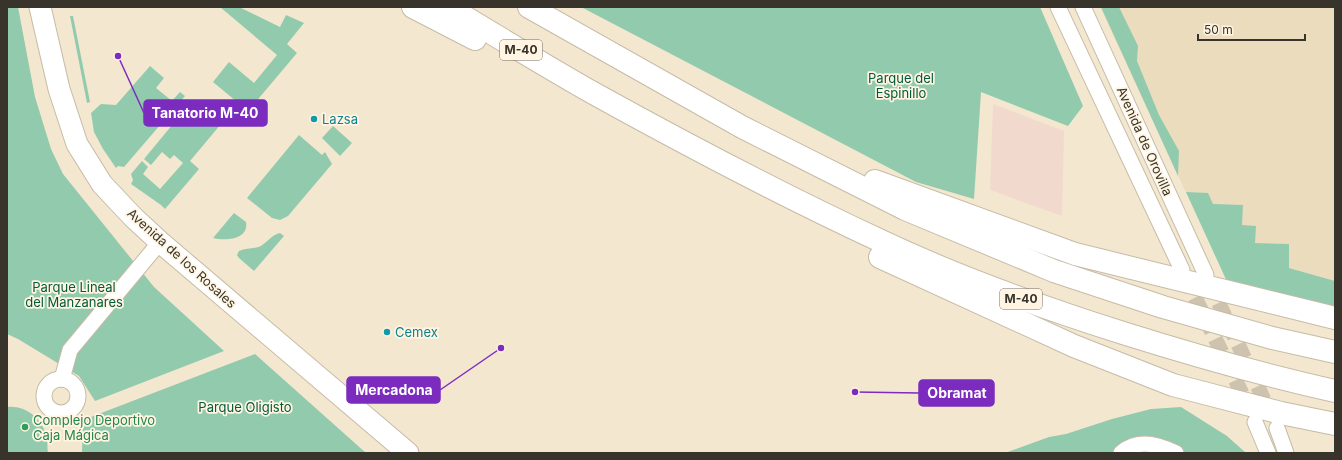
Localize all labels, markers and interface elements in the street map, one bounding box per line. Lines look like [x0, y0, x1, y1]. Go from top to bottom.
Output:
scale bar [1198, 16, 1305, 42]
text: 50 m [1204, 22, 1233, 37]
road number: M-40 [500, 40, 542, 60]
park label: Parque del Espinillo [868, 70, 934, 101]
street label: Avenida de Orovilla [1114, 84, 1176, 198]
callout: Tanatorio M-40 [144, 100, 267, 126]
text: Tanatorio M-40 [152, 104, 258, 121]
place label: Lazsa [322, 111, 358, 127]
marker: Lazsa [309, 114, 319, 124]
street label: Avenida de los Rosales [124, 205, 240, 311]
park label: Parque Lineal del Manzanares [25, 279, 123, 310]
road number: M-40 [1000, 289, 1042, 309]
place label: Cemex [395, 324, 438, 340]
marker: Cemex [382, 327, 392, 337]
callout: Mercadona [347, 377, 440, 403]
callout: Obramat [919, 380, 994, 406]
text: Mercadona [355, 381, 433, 398]
text: Obramat [927, 384, 987, 401]
park label: Parque Oligisto [198, 399, 292, 415]
place label: Complejo Deportivo Caja Mágica [33, 412, 155, 443]
marker: Complejo Deportivo Caja Mágica [20, 422, 30, 432]

